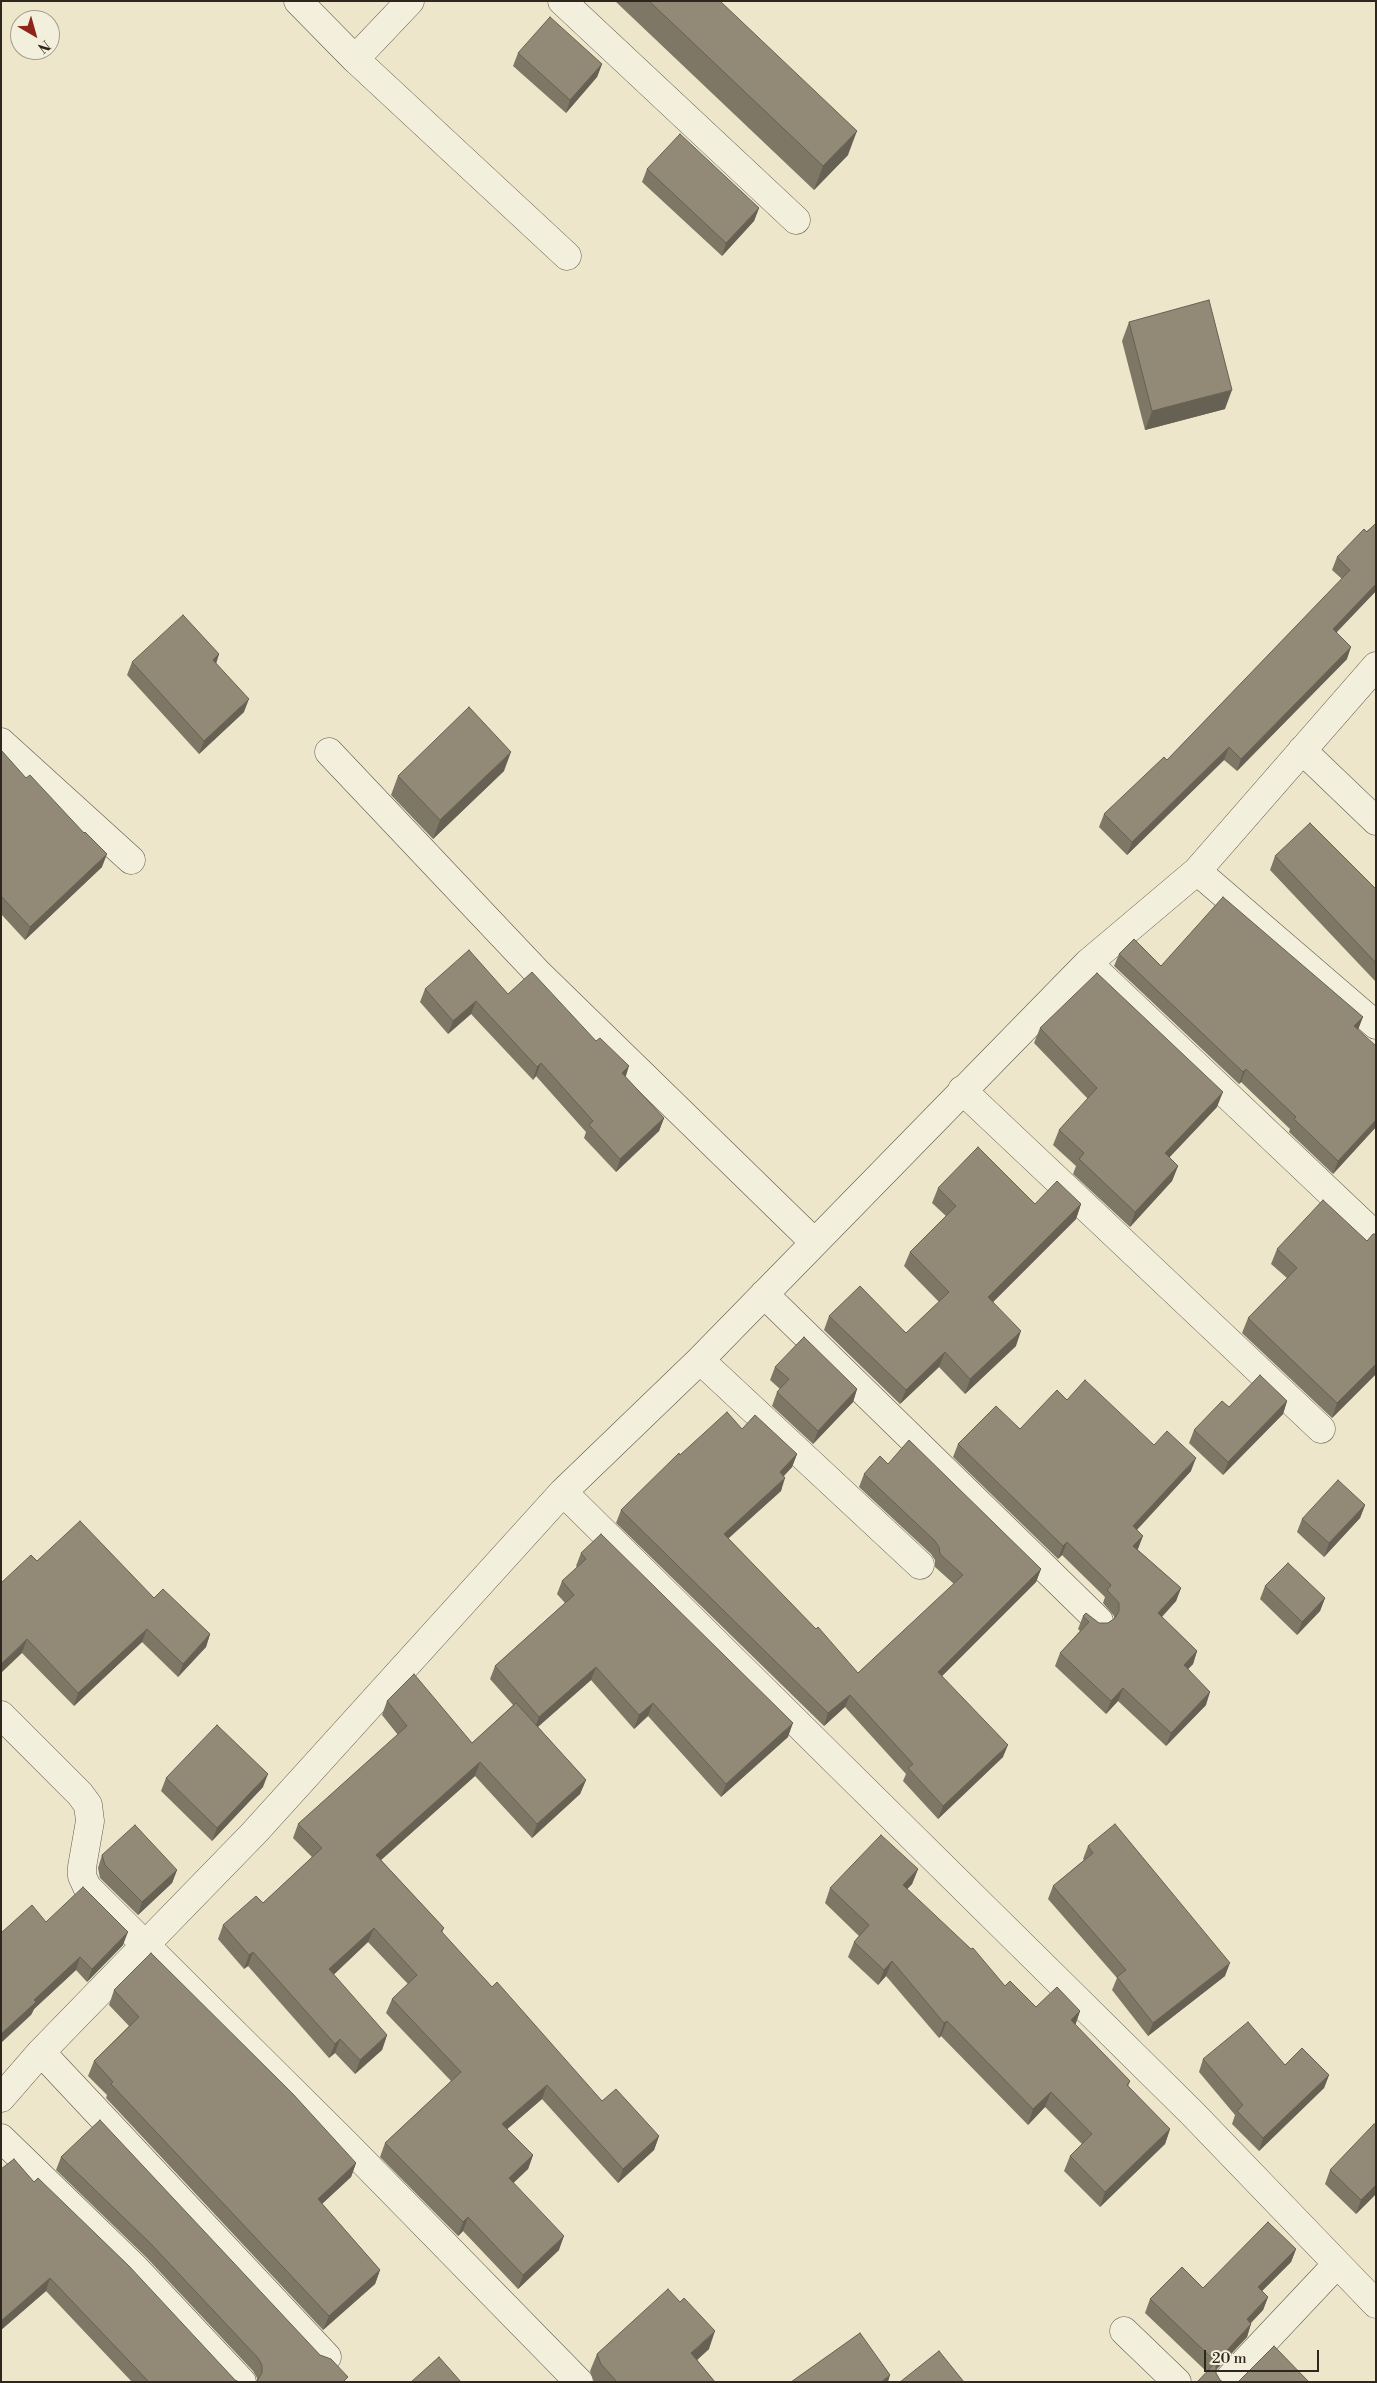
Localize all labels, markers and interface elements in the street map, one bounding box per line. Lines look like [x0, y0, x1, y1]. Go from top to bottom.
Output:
north arrow [10, 10, 60, 60]
text: N [34, 36, 54, 57]
scale bar [1207, 2340, 1322, 2372]
text: 20 m [1212, 2349, 1247, 2368]

